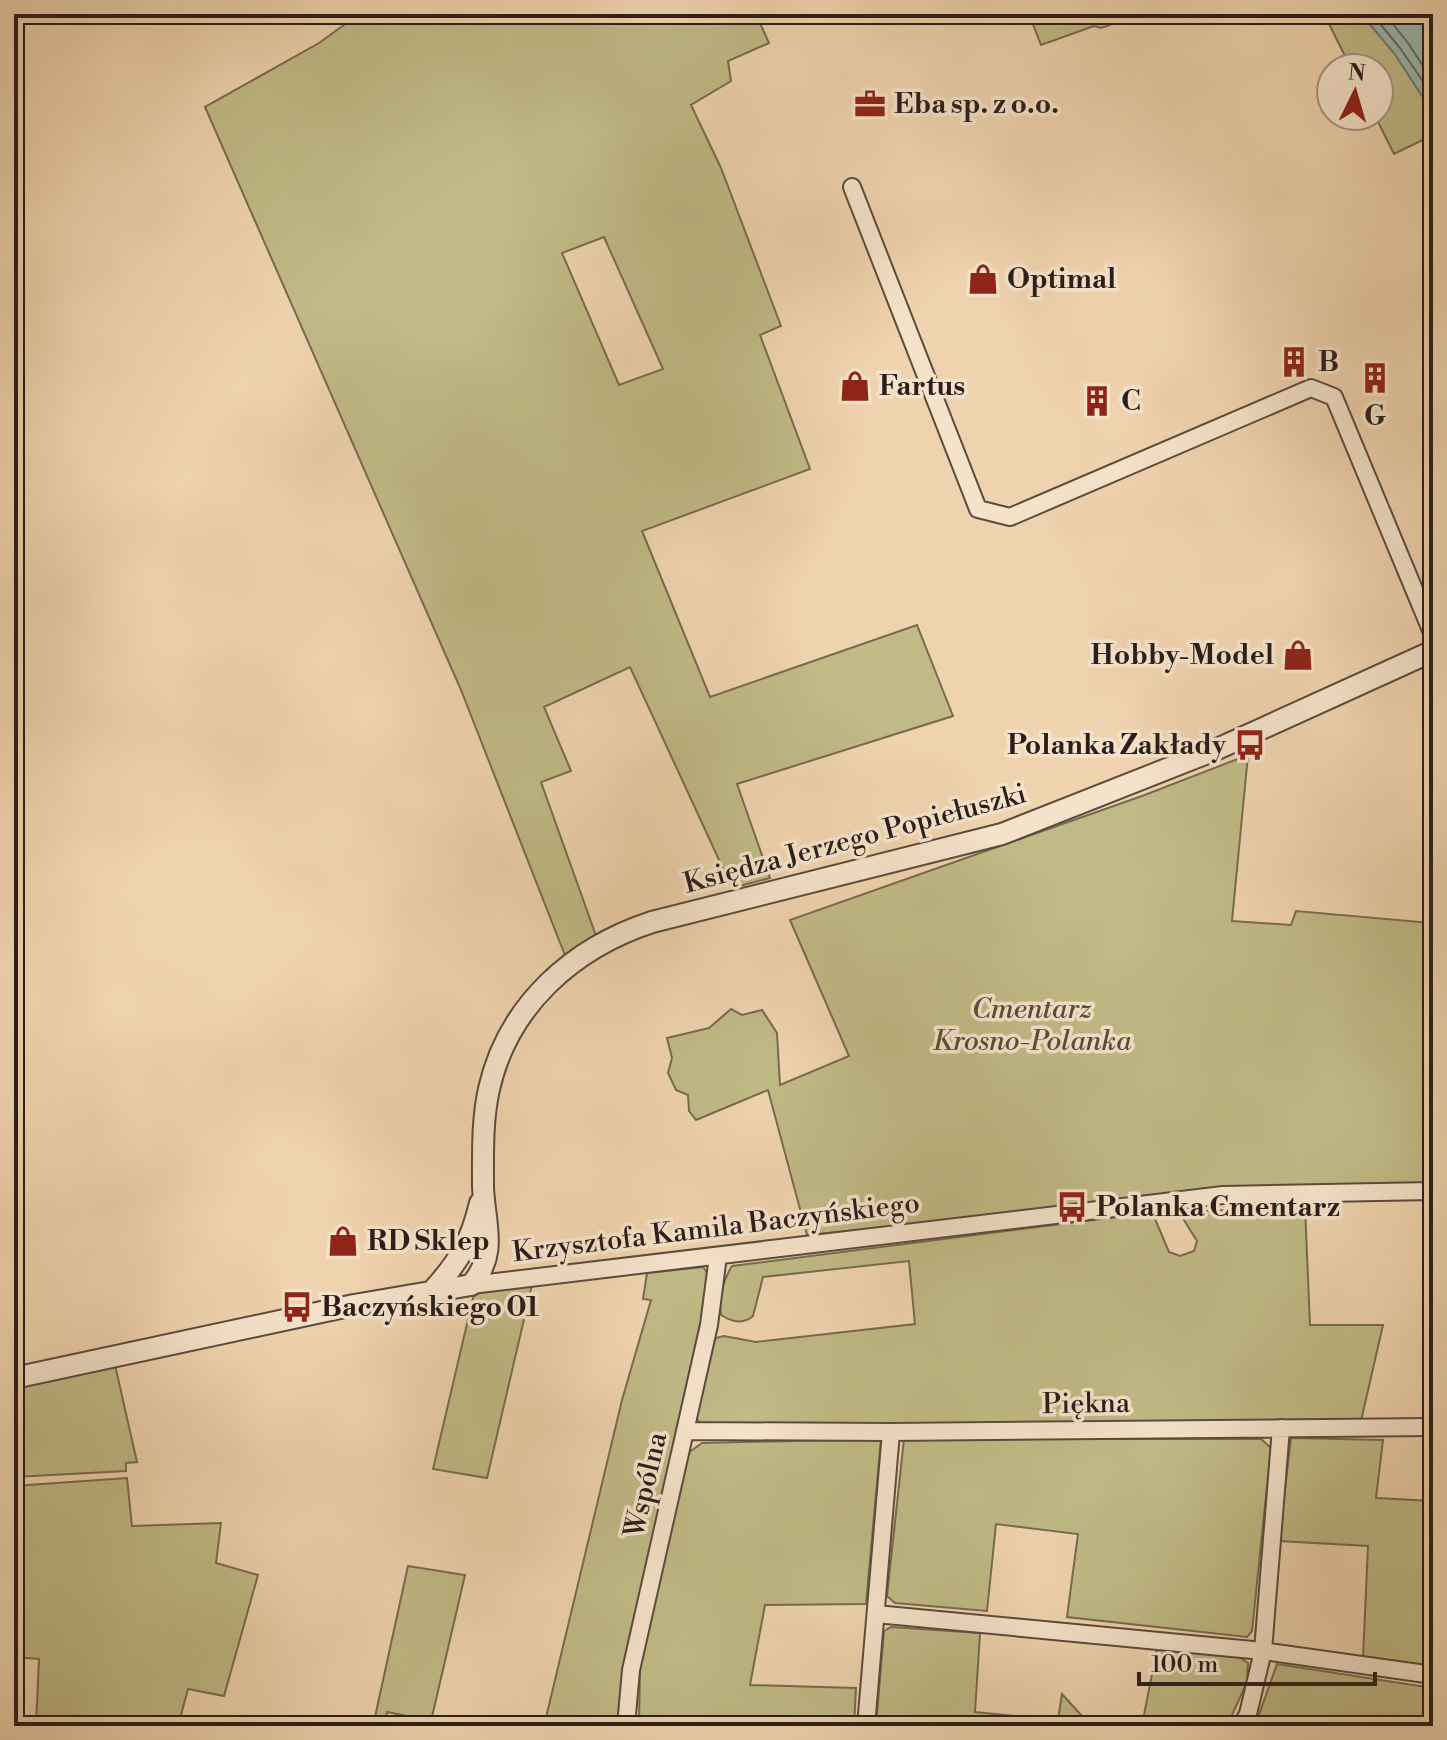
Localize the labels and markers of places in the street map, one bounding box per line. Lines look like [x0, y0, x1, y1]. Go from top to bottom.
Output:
office icon: Eba sp. z o.o. [853, 87, 887, 121]
place label: Eba sp. z o.o. [894, 87, 1059, 122]
shop icon: Optimal [966, 262, 1000, 296]
place label: Optimal [1007, 262, 1116, 297]
building icon: B [1277, 345, 1311, 379]
place label: B [1318, 345, 1339, 380]
building icon: G [1358, 361, 1392, 395]
shop icon: Fartus [838, 369, 872, 403]
place label: Fartus [879, 369, 965, 404]
building icon: C [1080, 384, 1114, 418]
place label: C [1121, 384, 1141, 419]
place label: G [1364, 399, 1386, 434]
place label: Hobby-Model [1091, 638, 1274, 673]
shop icon: Hobby-Model [1281, 638, 1315, 672]
place label: Polanka Zakłady [1007, 728, 1227, 763]
bus stop icon: Polanka Zakłady [1233, 728, 1267, 762]
bus stop icon: Polanka Cmentarz [1055, 1190, 1089, 1224]
place label: Polanka Cmentarz [1096, 1190, 1340, 1225]
shop icon: RD Sklep [326, 1224, 360, 1258]
place label: RD Sklep [367, 1224, 490, 1259]
bus stop icon: Baczyńskiego 01 [280, 1290, 314, 1324]
place label: Baczyńskiego 01 [321, 1290, 540, 1325]

